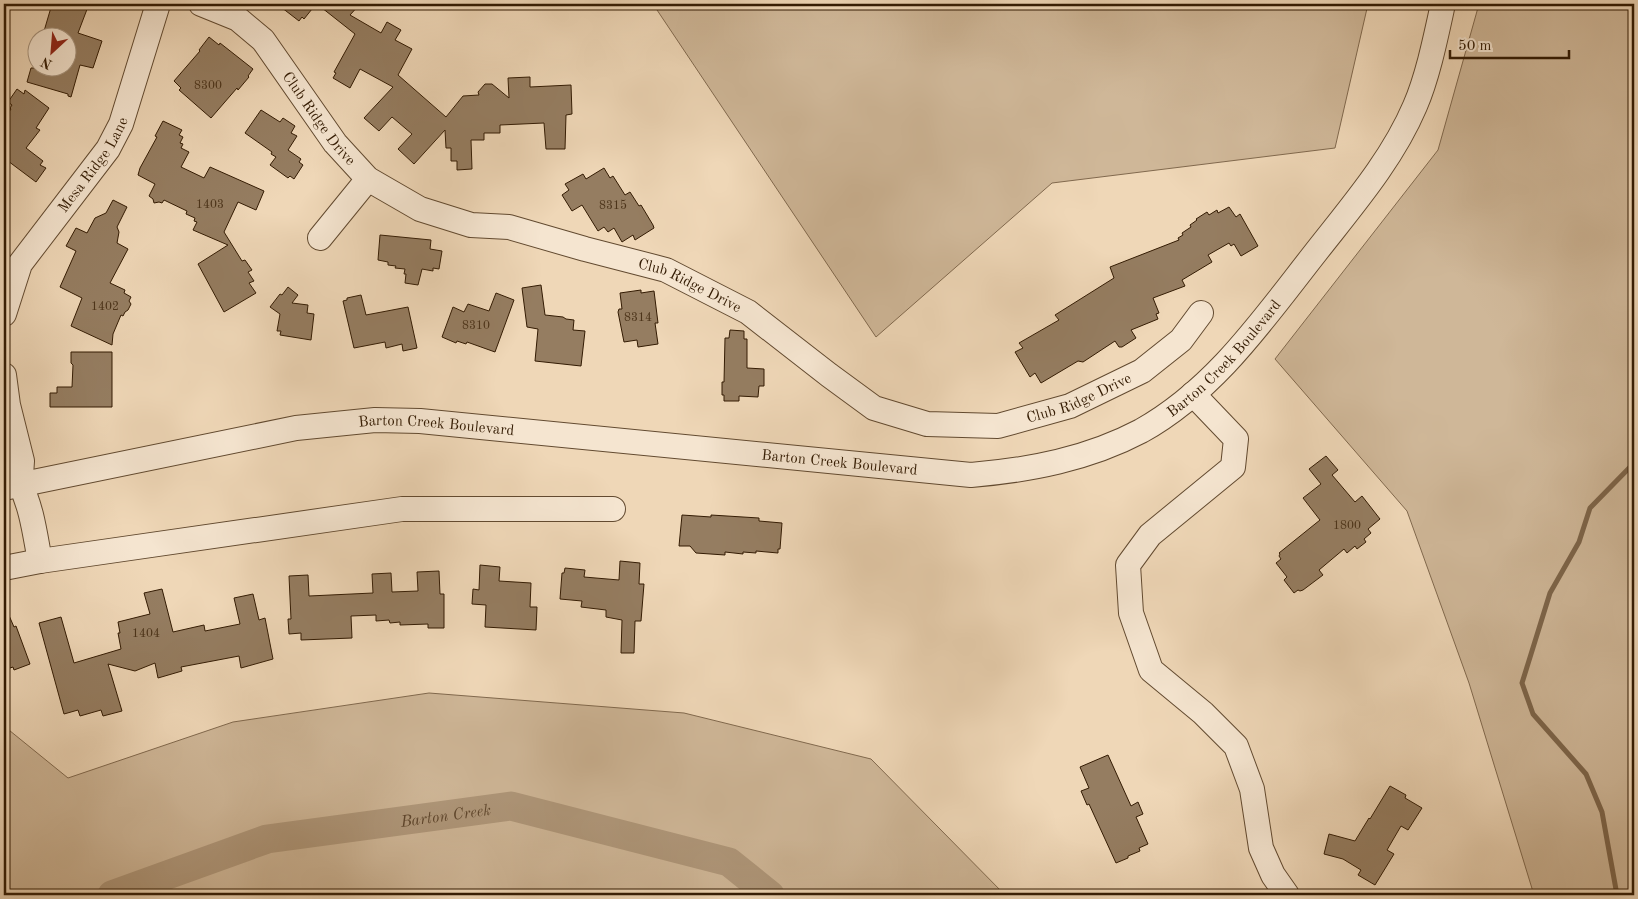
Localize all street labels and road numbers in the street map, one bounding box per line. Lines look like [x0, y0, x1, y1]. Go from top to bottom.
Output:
street label: Club Ridge Drive [279, 70, 358, 169]
street label: Mesa Ridge Lane [56, 116, 132, 216]
street label: Club Ridge Drive [636, 257, 743, 316]
street label: Barton Creek Boulevard [1165, 298, 1285, 421]
street label: Club Ridge Drive [1025, 371, 1134, 427]
street label: Barton Creek Boulevard [358, 414, 515, 439]
street label: Barton Creek Boulevard [761, 448, 918, 479]

